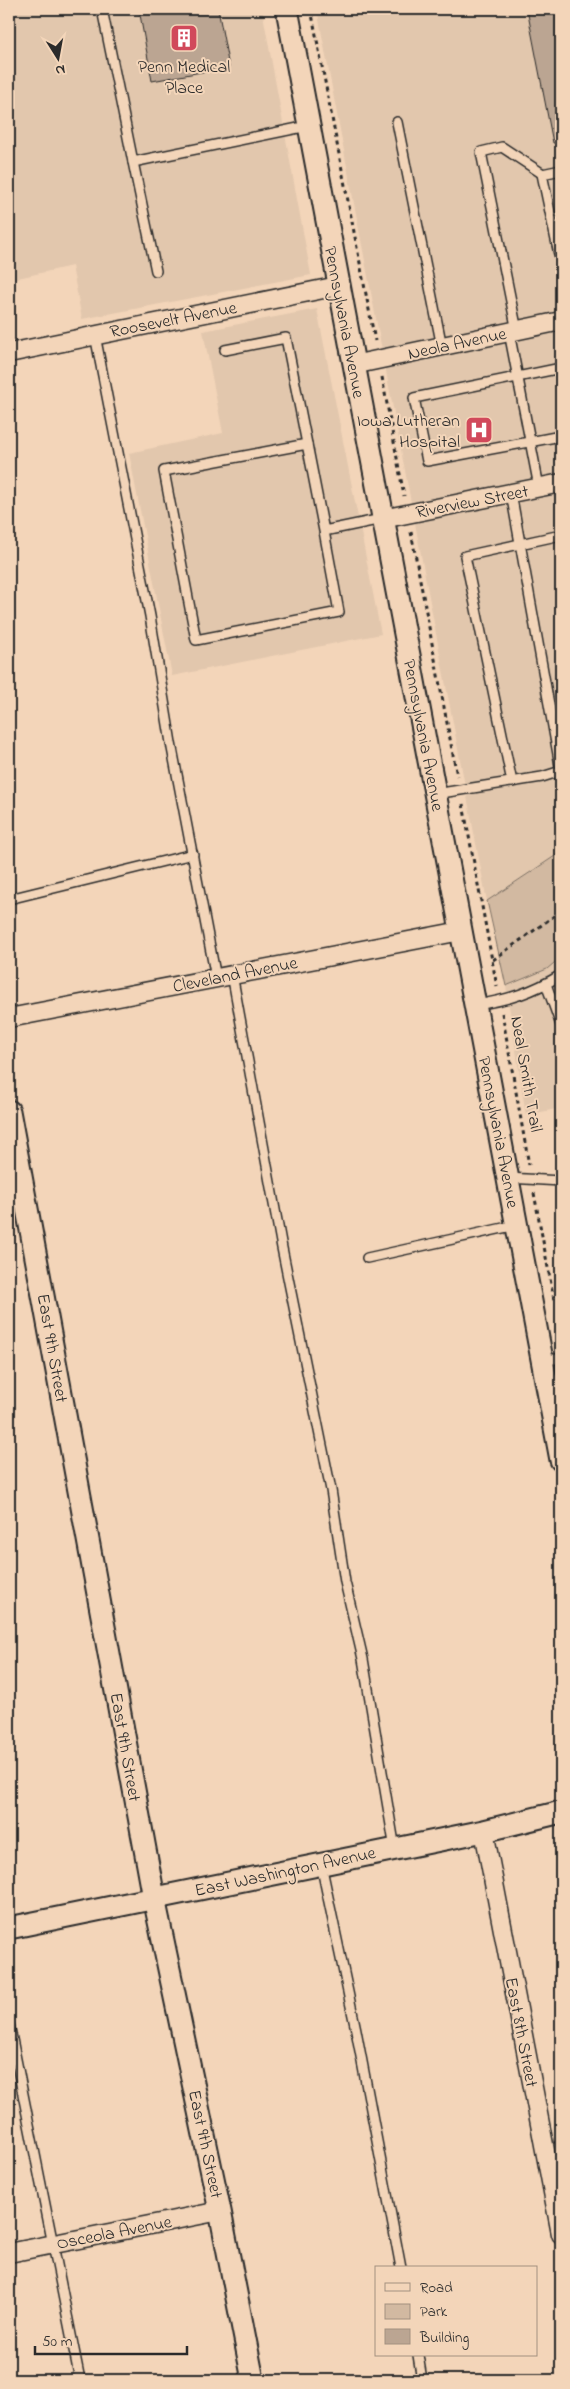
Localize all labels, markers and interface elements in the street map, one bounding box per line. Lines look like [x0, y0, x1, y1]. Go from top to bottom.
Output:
building icon: Penn Medical Place [169, 23, 199, 53]
north arrow [32, 32, 82, 82]
place label: Penn Medical Place [138, 55, 230, 102]
text: N [54, 58, 67, 80]
street label: Pennsylvania Avenue [316, 244, 371, 401]
street label: Roosevelt Avenue [108, 296, 240, 346]
street label: Neola Avenue [406, 322, 510, 368]
place label: Iowa Lutheran Hospital [357, 409, 460, 456]
hospital icon: Iowa Lutheran Hospital [464, 415, 494, 445]
street label: Riverview Street [414, 479, 531, 527]
street label: Pennsylvania Avenue [395, 657, 450, 814]
street label: Cleveland Avenue [171, 951, 301, 1001]
street label: Neal Smith Trail [502, 1014, 548, 1134]
street label: Pennsylvania Avenue [470, 1054, 525, 1211]
street label: East 9th Street [29, 1292, 73, 1405]
street label: East 9th Street [102, 1691, 146, 1804]
street label: East Washington Avenue [192, 1841, 379, 1906]
street label: East 8th Street [497, 1975, 543, 2090]
street label: East 9th Street [180, 2088, 228, 2201]
street label: Osceola Avenue [55, 2210, 175, 2258]
legend [375, 2266, 538, 2356]
text: Road [420, 2277, 453, 2299]
text: Park [420, 2301, 448, 2323]
scale bar [35, 2324, 188, 2356]
text: Building [419, 2327, 469, 2350]
text: 50 m [42, 2331, 73, 2353]

